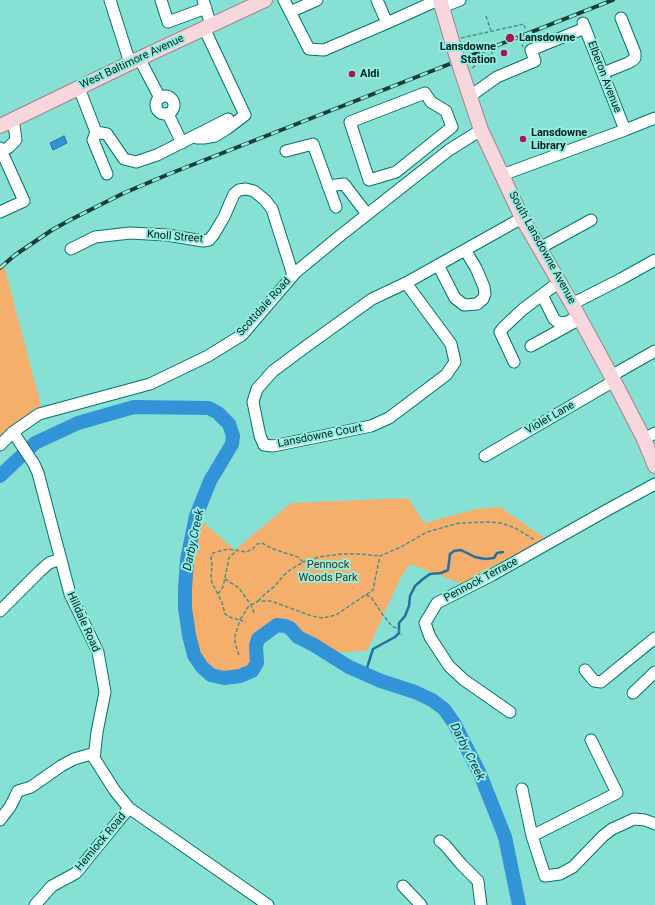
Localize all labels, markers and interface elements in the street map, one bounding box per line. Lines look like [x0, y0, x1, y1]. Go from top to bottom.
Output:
place label: Lansdowne [519, 31, 575, 45]
street label: West Baltimore Avenue [78, 32, 186, 92]
marker: Lansdowne [504, 32, 516, 44]
street label: Elberon Avenue [584, 39, 624, 115]
place label: Lansdowne Station [440, 40, 496, 66]
marker: Lansdowne Station [499, 48, 509, 58]
place label: Aldi [360, 67, 379, 81]
marker: Aldi [347, 69, 357, 79]
place label: Lansdowne Library [531, 126, 587, 152]
marker: Lansdowne Library [518, 134, 528, 144]
street label: South Lansdowne Avenue [506, 190, 578, 306]
street label: Knoll Street [146, 228, 204, 246]
street label: Scottdale Road [234, 275, 294, 339]
street label: Violet Lane [523, 399, 577, 437]
street label: Lansdowne Court [276, 421, 364, 451]
water label: Darby Creek [180, 508, 208, 572]
street label: Pennock Terrace [442, 555, 520, 605]
park label: Pennock Woods Park [299, 558, 357, 584]
street label: Hilldale Road [64, 590, 102, 654]
water label: Darby Creek [446, 721, 488, 783]
street label: Hemlock Road [73, 810, 129, 874]

